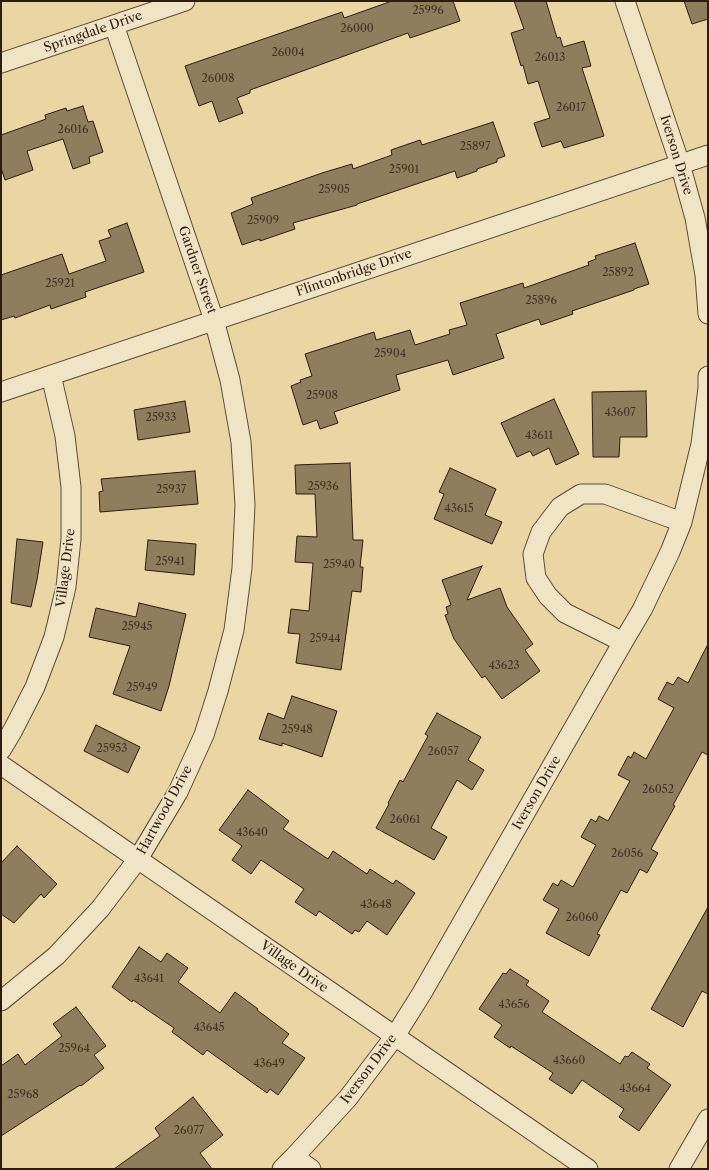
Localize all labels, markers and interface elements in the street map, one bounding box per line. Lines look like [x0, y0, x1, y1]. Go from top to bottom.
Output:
house number: 25996 [412, 4, 444, 18]
street label: Springdale Drive [42, 8, 144, 56]
house number: 26000 [340, 22, 374, 36]
house number: 26004 [271, 46, 305, 60]
house number: 26013 [535, 51, 565, 65]
house number: 26008 [201, 72, 235, 86]
house number: 26017 [556, 101, 586, 115]
street label: Iverson Drive [656, 113, 696, 197]
house number: 26016 [58, 123, 88, 137]
house number: 25897 [460, 140, 490, 154]
house number: 25901 [389, 163, 419, 177]
house number: 25905 [318, 183, 350, 197]
house number: 25909 [247, 214, 279, 228]
street label: Gardner Street [175, 224, 219, 316]
street label: Flintonbridge Drive [294, 246, 414, 300]
house number: 25892 [602, 266, 634, 280]
house number: 25921 [45, 277, 75, 291]
house number: 25896 [525, 294, 557, 308]
house number: 25904 [374, 347, 406, 361]
house number: 25908 [306, 389, 338, 403]
house number: 43607 [604, 406, 636, 420]
house number: 25933 [146, 411, 176, 425]
house number: 43611 [525, 429, 553, 443]
house number: 25936 [307, 480, 339, 494]
house number: 25937 [156, 483, 186, 497]
house number: 43615 [444, 502, 474, 516]
street label: Village Drive [53, 528, 79, 608]
house number: 25941 [155, 555, 185, 569]
house number: 25940 [323, 558, 355, 572]
house number: 25945 [121, 620, 153, 634]
house number: 25944 [309, 632, 341, 646]
house number: 43623 [488, 659, 520, 673]
house number: 25949 [126, 681, 158, 695]
house number: 25948 [281, 723, 313, 737]
house number: 25953 [97, 742, 127, 756]
house number: 26057 [427, 745, 459, 759]
street label: Iverson Drive [509, 753, 565, 833]
street label: Hartwood Drive [134, 763, 196, 857]
house number: 26052 [642, 783, 674, 797]
house number: 26061 [390, 813, 420, 827]
house number: 43640 [236, 826, 268, 840]
house number: 26056 [611, 847, 643, 861]
house number: 43648 [360, 898, 392, 912]
house number: 26060 [565, 911, 599, 925]
street label: Village Drive [257, 938, 331, 996]
house number: 43641 [134, 972, 164, 986]
house number: 43656 [498, 998, 530, 1012]
house number: 43645 [193, 1021, 225, 1035]
street label: Iverson Drive [338, 1031, 400, 1107]
house number: 25964 [58, 1042, 90, 1056]
house number: 43660 [553, 1054, 585, 1068]
house number: 43649 [253, 1057, 285, 1071]
house number: 43664 [619, 1082, 651, 1096]
house number: 25968 [7, 1088, 39, 1102]
house number: 26077 [174, 1124, 204, 1138]

